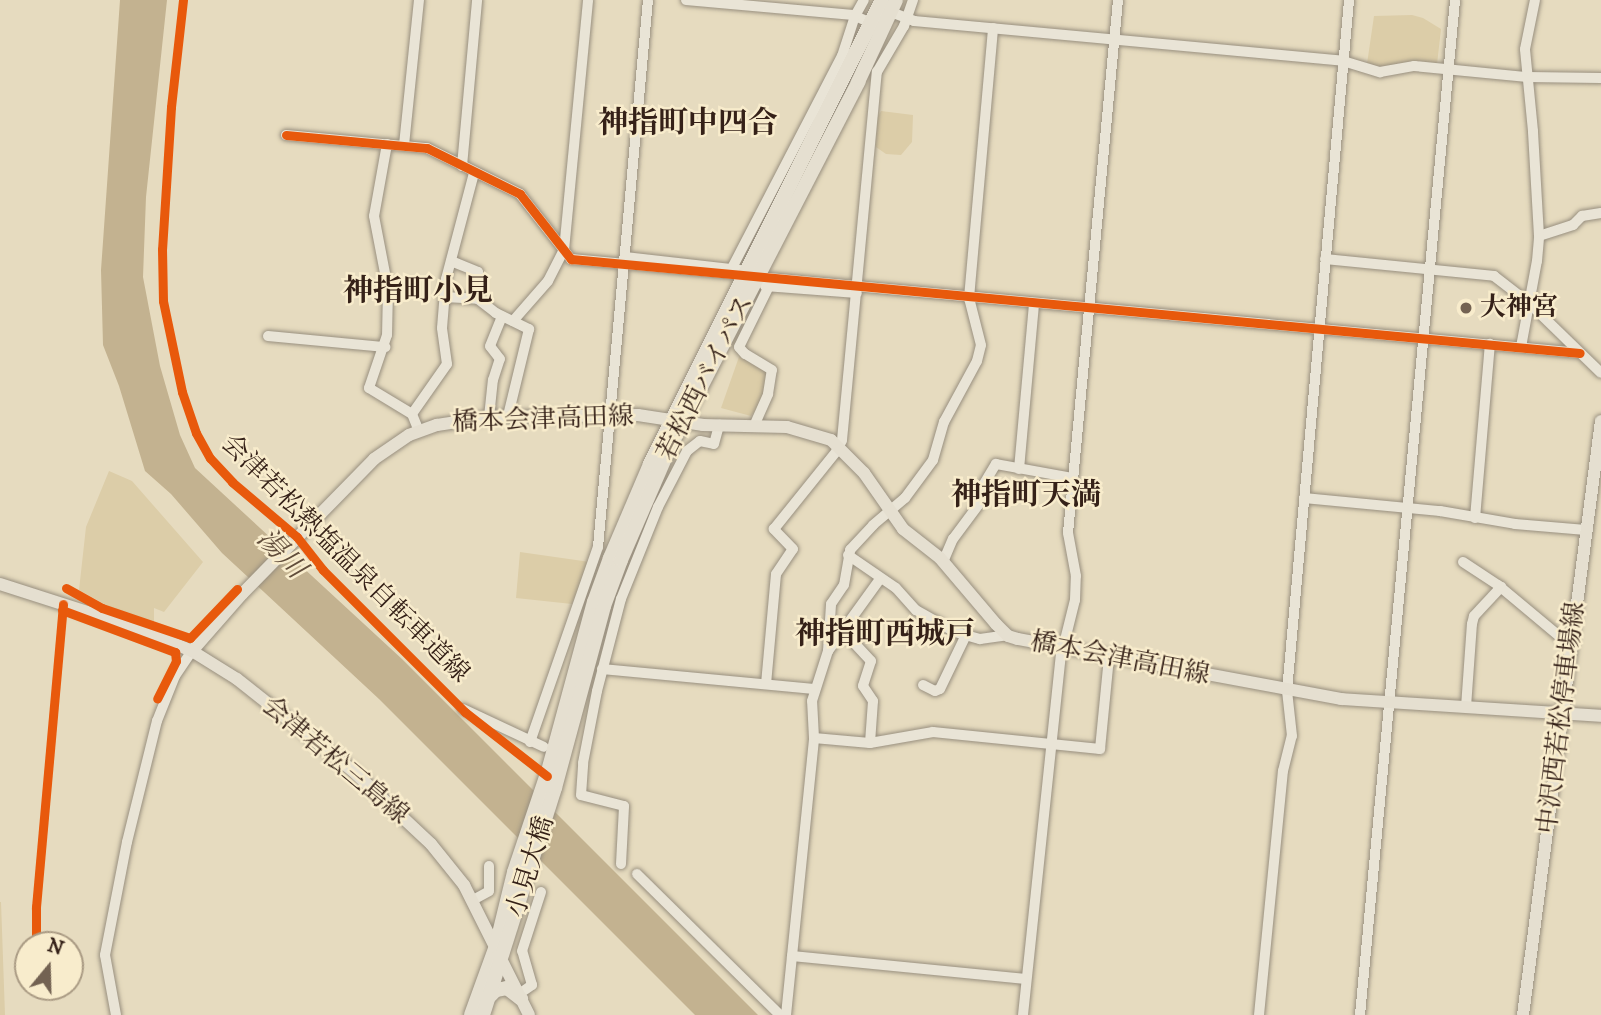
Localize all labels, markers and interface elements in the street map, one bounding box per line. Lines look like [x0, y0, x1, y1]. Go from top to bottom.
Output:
district label: 神指町中四合 [598, 106, 778, 142]
district label: 神指町小見 [343, 274, 493, 310]
street label: 若松西バイパス [651, 290, 761, 466]
place label: 大神宮 [1480, 292, 1558, 324]
marker: 大神宮 [1458, 300, 1474, 316]
street label: 橋本会津高田線 [452, 401, 634, 439]
street label: 会津若松熱塩温泉自転車道線 [214, 428, 476, 690]
district label: 神指町天満 [951, 478, 1101, 514]
water label: 湯川 [249, 522, 313, 586]
street label: 中沢西若松停車場線 [1532, 600, 1592, 836]
district label: 神指町西城戸 [795, 617, 975, 653]
street label: 橋本会津高田線 [1028, 626, 1212, 692]
street label: 会津若松三島線 [255, 691, 415, 831]
street label: 小見大橋 [501, 813, 561, 921]
north arrow [14, 931, 84, 1001]
text: N [44, 934, 66, 961]

